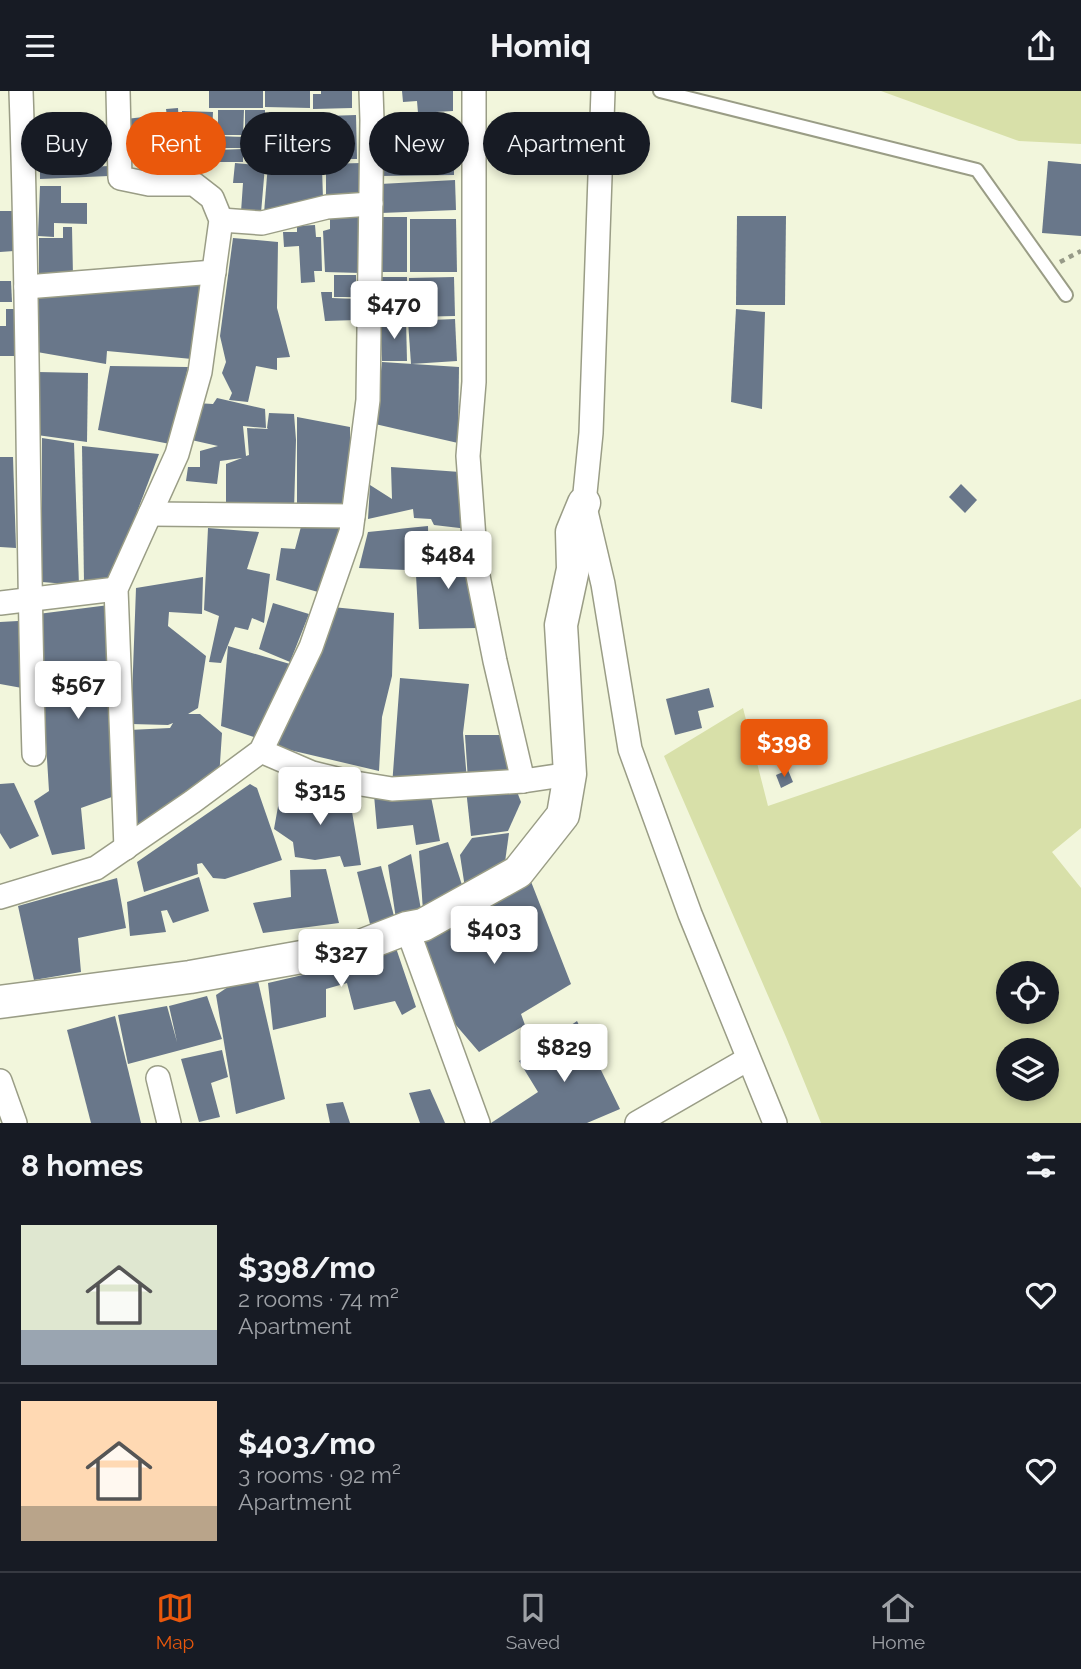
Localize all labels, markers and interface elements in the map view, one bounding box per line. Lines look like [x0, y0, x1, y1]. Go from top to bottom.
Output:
icon: menu [21, 27, 59, 65]
text: Homiq [490, 27, 591, 64]
icon: share [1022, 27, 1060, 65]
chip: Buy [21, 112, 112, 175]
chip: Rent [126, 112, 226, 175]
chip: Filters [240, 112, 355, 175]
chip: New [369, 112, 469, 175]
chip: Apartment [483, 112, 650, 175]
pin: $470 [353, 281, 435, 341]
text: $470 [367, 290, 421, 317]
pin: $484 [407, 531, 489, 591]
text: $484 [421, 540, 475, 567]
pin: $567 [37, 661, 119, 721]
text: $567 [51, 670, 105, 697]
pin: $398 [743, 719, 825, 779]
text: $398 [757, 728, 811, 755]
pin: $315 [279, 767, 361, 827]
text: $315 [294, 776, 346, 803]
pin: $403 [453, 907, 535, 966]
text: $403 [467, 915, 521, 942]
pin: $327 [300, 929, 382, 989]
text: $327 [314, 938, 368, 965]
map controls [996, 961, 1059, 1101]
button: locate [996, 961, 1059, 1024]
pin: $829 [523, 1025, 605, 1084]
text: $829 [537, 1033, 592, 1060]
button: layers [996, 1038, 1059, 1101]
icon: filters [1022, 1146, 1060, 1184]
text: 8 homes [21, 1148, 143, 1183]
text: $398/mo [238, 1250, 375, 1285]
icon: home [77, 1253, 161, 1337]
icon: heart [1022, 1276, 1060, 1314]
text: 2 rooms · 74 m² [238, 1285, 399, 1312]
text: Apartment [238, 1312, 352, 1339]
text: $403/mo [238, 1426, 375, 1461]
icon: home [77, 1429, 161, 1513]
icon: heart [1022, 1452, 1060, 1490]
text: 3 rooms · 92 m² [238, 1461, 401, 1488]
text: Apartment [238, 1488, 352, 1515]
tab: Map [156, 1589, 194, 1653]
tab: Saved [506, 1589, 560, 1653]
tab: Home [871, 1589, 925, 1653]

